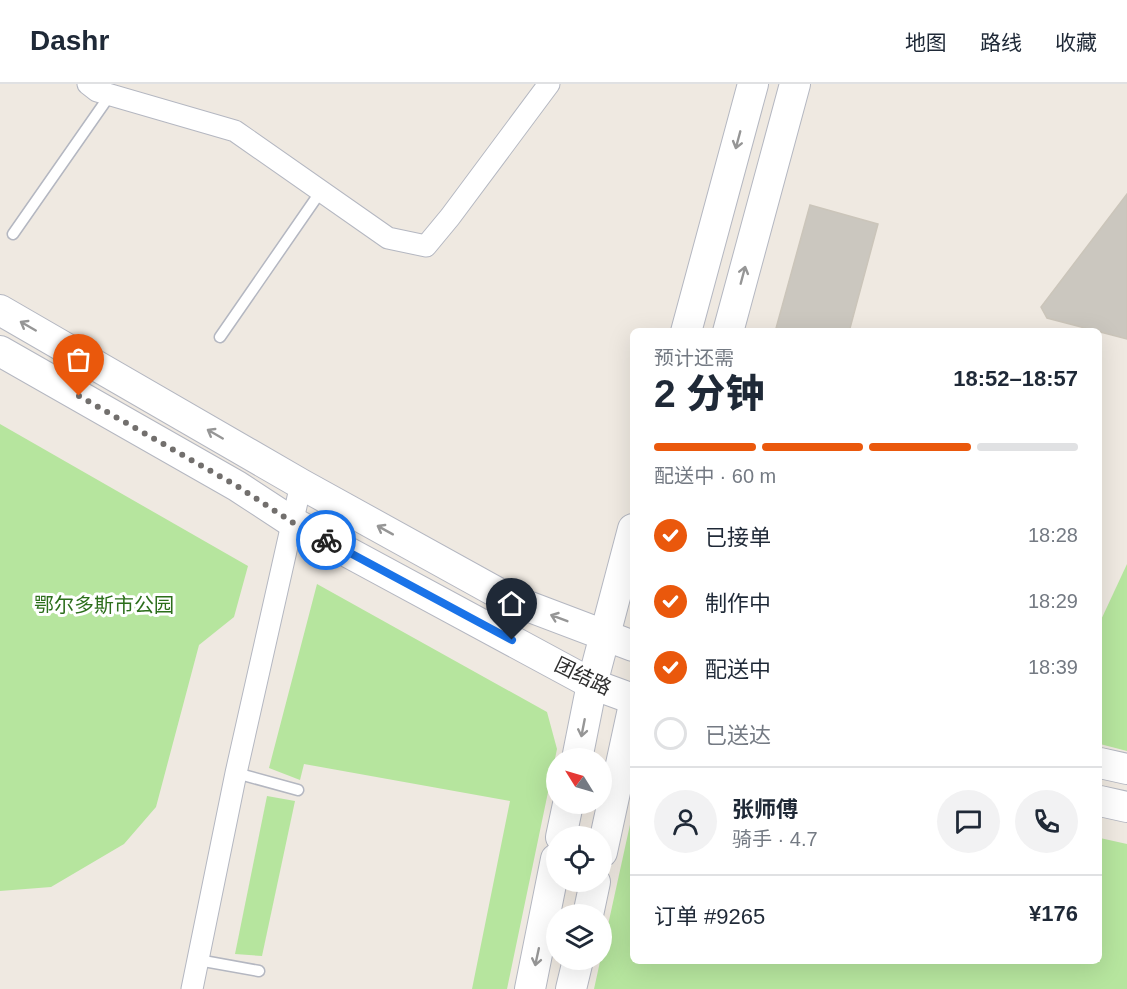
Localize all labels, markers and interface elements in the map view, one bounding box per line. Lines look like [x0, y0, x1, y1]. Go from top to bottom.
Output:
text: Dashr [30, 25, 109, 56]
text: 地图 [905, 31, 947, 54]
text: 路线 [980, 31, 1022, 54]
text: 收藏 [1055, 31, 1097, 54]
one-way arrow [732, 131, 743, 150]
one-way arrow [738, 266, 750, 285]
one-way arrow [20, 320, 37, 332]
pin [53, 334, 104, 396]
icon: bag [62, 343, 95, 376]
text: 预计还需 [654, 347, 734, 369]
text: 18:52–18:57 [953, 366, 1078, 391]
text: 2 分钟 [654, 372, 765, 415]
one-way arrow [207, 428, 224, 440]
text: 配送中 · 60 m [654, 465, 776, 487]
courier [296, 510, 356, 570]
icon: check [654, 519, 687, 552]
icon: bike [310, 524, 343, 557]
one-way arrow [377, 524, 394, 536]
text: 18:28 [1028, 524, 1078, 546]
text: 已接单 [705, 525, 771, 550]
pin [486, 578, 537, 640]
icon: check [654, 585, 687, 618]
icon: home [495, 587, 528, 620]
text: 18:29 [1028, 590, 1078, 612]
text: 制作中 [705, 591, 771, 616]
park label: 鄂尔多斯市公园 [34, 594, 174, 616]
one-way arrow [550, 612, 568, 623]
icon: check [654, 651, 687, 684]
street label: 团结路 [551, 653, 615, 699]
text: 18:39 [1028, 656, 1078, 678]
text: 配送中 [705, 657, 771, 682]
one-way arrow [577, 718, 588, 738]
text: 已送达 [705, 723, 771, 748]
north arrow [546, 748, 612, 814]
map controls [546, 748, 612, 970]
button: person [654, 790, 717, 853]
button: chat [937, 790, 1000, 853]
button: phone [1015, 790, 1078, 853]
text: 张师傅 [732, 797, 798, 822]
button: locate [546, 826, 612, 892]
text: 骑手 · 4.7 [732, 828, 818, 850]
text: ¥176 [1029, 901, 1078, 926]
button: layers [546, 904, 612, 970]
text: 订单 #9265 [654, 904, 765, 929]
one-way arrow [530, 947, 542, 966]

